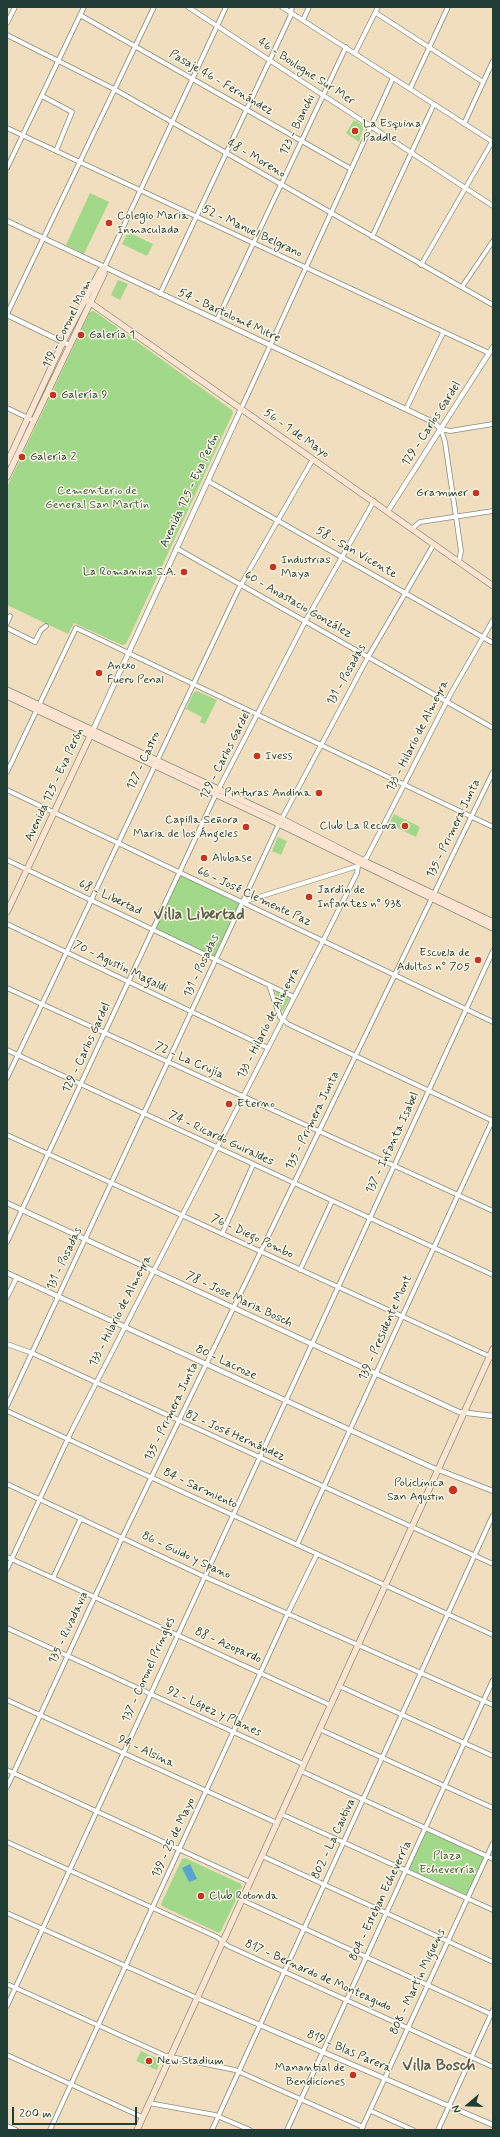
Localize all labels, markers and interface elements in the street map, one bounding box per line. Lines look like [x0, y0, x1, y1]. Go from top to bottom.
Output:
street label: 46 - Boulogne Sur Mer [255, 35, 357, 109]
street label: Pasaje 46 - Fernández [166, 47, 276, 119]
street label: 123 - Bianchi [277, 92, 319, 158]
place label: La Esquina Paddle [363, 117, 421, 145]
marker: La Esquina Paddle [350, 126, 360, 136]
street label: 48 - Moreno [224, 136, 288, 182]
street label: 52 - Manuel Belgrano [200, 203, 304, 261]
place label: Colegio Maria Inmaculada [117, 209, 188, 237]
marker: Colegio Maria Inmaculada [104, 218, 114, 228]
street label: 119 - Coronel Mom [40, 277, 96, 371]
street label: 54 - Bartolomé Mitre [175, 286, 283, 346]
place label: Galería 1 [89, 328, 135, 342]
marker: Galería 1 [76, 330, 86, 340]
street label: 129 - Carlos Gardel [399, 379, 465, 469]
place label: Galería 9 [61, 388, 108, 402]
marker: Galería 9 [48, 390, 58, 400]
street label: 56 - 1 de Mayo [260, 406, 332, 462]
street label: Avenida 125 - Eva Perón [157, 432, 223, 550]
place label: Galería 2 [30, 450, 76, 464]
marker: Galería 2 [17, 452, 27, 462]
park label: Cementerio de General San Martín [45, 484, 149, 512]
place label: Grammer [416, 486, 468, 500]
marker: Grammer [471, 488, 481, 498]
street label: 58 - San Vicente [313, 524, 399, 582]
place label: Industrias Maya [281, 553, 331, 581]
marker: Industrias Maya [268, 562, 278, 572]
place label: La Romanina S.A. [83, 565, 176, 579]
marker: La Romanina S.A. [179, 567, 189, 577]
street label: 60 - Anastacio González [242, 568, 354, 642]
street label: 131 - Posadas [324, 642, 370, 708]
place label: Anexo Fuero Penal [107, 659, 164, 687]
marker: Anexo Fuero Penal [94, 668, 104, 678]
street label: 133 - Hilario de Almeyra [384, 678, 452, 794]
street label: 129 - Carlos Gardel [197, 708, 255, 802]
street label: Avenida 125 - Eva Perón [22, 726, 88, 844]
street label: 127 - Castro [124, 729, 164, 793]
place label: Ivess [265, 749, 292, 763]
marker: Ivess [252, 751, 262, 761]
street label: 135 - Primera Junta [424, 777, 484, 881]
place label: Pinturas Andina [224, 786, 311, 800]
marker: Pinturas Andina [314, 788, 324, 798]
place label: Capilla Señora Maria de los Ángeles [133, 813, 238, 841]
place label: Club La Recova [319, 819, 397, 833]
marker: Club La Recova [400, 821, 410, 831]
marker: Capilla Señora Maria de los Ángeles [241, 822, 251, 832]
place label: Alubase [212, 851, 252, 865]
marker: Alubase [199, 853, 209, 863]
street label: 66 - José Clemente Paz [195, 864, 313, 930]
street label: 68 - Libertad [76, 877, 144, 919]
place label: Jardín de Infantes nº 938 [317, 883, 402, 911]
marker: Jardín de Infantes nº 938 [304, 892, 314, 902]
district label: Villa Libertad [153, 906, 245, 926]
street label: 131 - Posadas [181, 932, 223, 1000]
street label: 70 - Agustín Magaldi [71, 938, 169, 996]
place label: Escuela de Adultos nº 705 [397, 946, 470, 974]
marker: Escuela de Adultos nº 705 [473, 955, 483, 965]
street label: 133 - Hilario de Almeyra [235, 965, 303, 1081]
street label: 129 - Carlos Gardel [60, 1000, 114, 1096]
street label: 72 - La Crujía [152, 1039, 226, 1083]
street label: 135 - Primera Junta [283, 1069, 343, 1173]
street label: 137 - Infanta Isabel [363, 1090, 423, 1196]
place label: Eterno [237, 1097, 275, 1111]
marker: Eterno [224, 1099, 234, 1109]
street label: 74 - Ricardo Guiraldes [166, 1108, 276, 1170]
street label: 76 - Diego Pombo [209, 1212, 295, 1262]
street label: 131 - Posadas [44, 1225, 86, 1293]
street label: 133 - Hilario de Almeyra [87, 1253, 155, 1369]
street label: 78 - Jose Maria Bosch [183, 1269, 295, 1331]
street label: 139 - Presidente Mont [356, 1273, 416, 1383]
street label: 80 - Lacroze [193, 1343, 259, 1383]
street label: 135 - Primera Junta [142, 1360, 202, 1464]
street label: 82 - José Hernández [183, 1408, 287, 1464]
street label: 84 - Sarmiento [161, 1465, 239, 1513]
place label: Policlinica San Agustin [387, 1476, 444, 1504]
marker: Policlinica San Agustin [447, 1484, 459, 1496]
street label: 86 - Guido y Spano [139, 1529, 233, 1583]
street label: 135 - Rivadavia [46, 1590, 92, 1666]
street label: 137 - Coronel Pringles [119, 1615, 179, 1725]
street label: 88 - Azopardo [192, 1625, 264, 1667]
street label: 92 - López y Planes [165, 1684, 263, 1740]
street label: 94 - Alsina [116, 1733, 176, 1771]
street label: 139 - 25 de Mayo [149, 1796, 199, 1880]
street label: 802 - La Cautiva [309, 1796, 359, 1882]
street label: 804 - Esteban Echeverría [347, 1839, 415, 1963]
park label: Plaza Echeverría [419, 1849, 475, 1877]
place label: Club Rotonda [209, 1889, 278, 1903]
marker: Club Rotonda [196, 1891, 206, 1901]
street label: 808 - Martín Miguens [387, 1927, 449, 2037]
street label: 817 - Bernardo de Monteagudo [242, 1937, 394, 2015]
street label: 819 - Blas Parera [305, 2028, 393, 2076]
place label: New Stadium [157, 2054, 224, 2068]
marker: New Stadium [144, 2056, 154, 2066]
district label: Villa Bosch [402, 2057, 476, 2077]
place label: Manantial de Bendiciones [275, 2061, 345, 2089]
marker: Manantial de Bendiciones [348, 2070, 358, 2080]
north arrow [448, 2085, 488, 2125]
scale bar [14, 2099, 139, 2125]
text: N [449, 2103, 464, 2115]
text: 200 m [19, 2106, 52, 2122]

